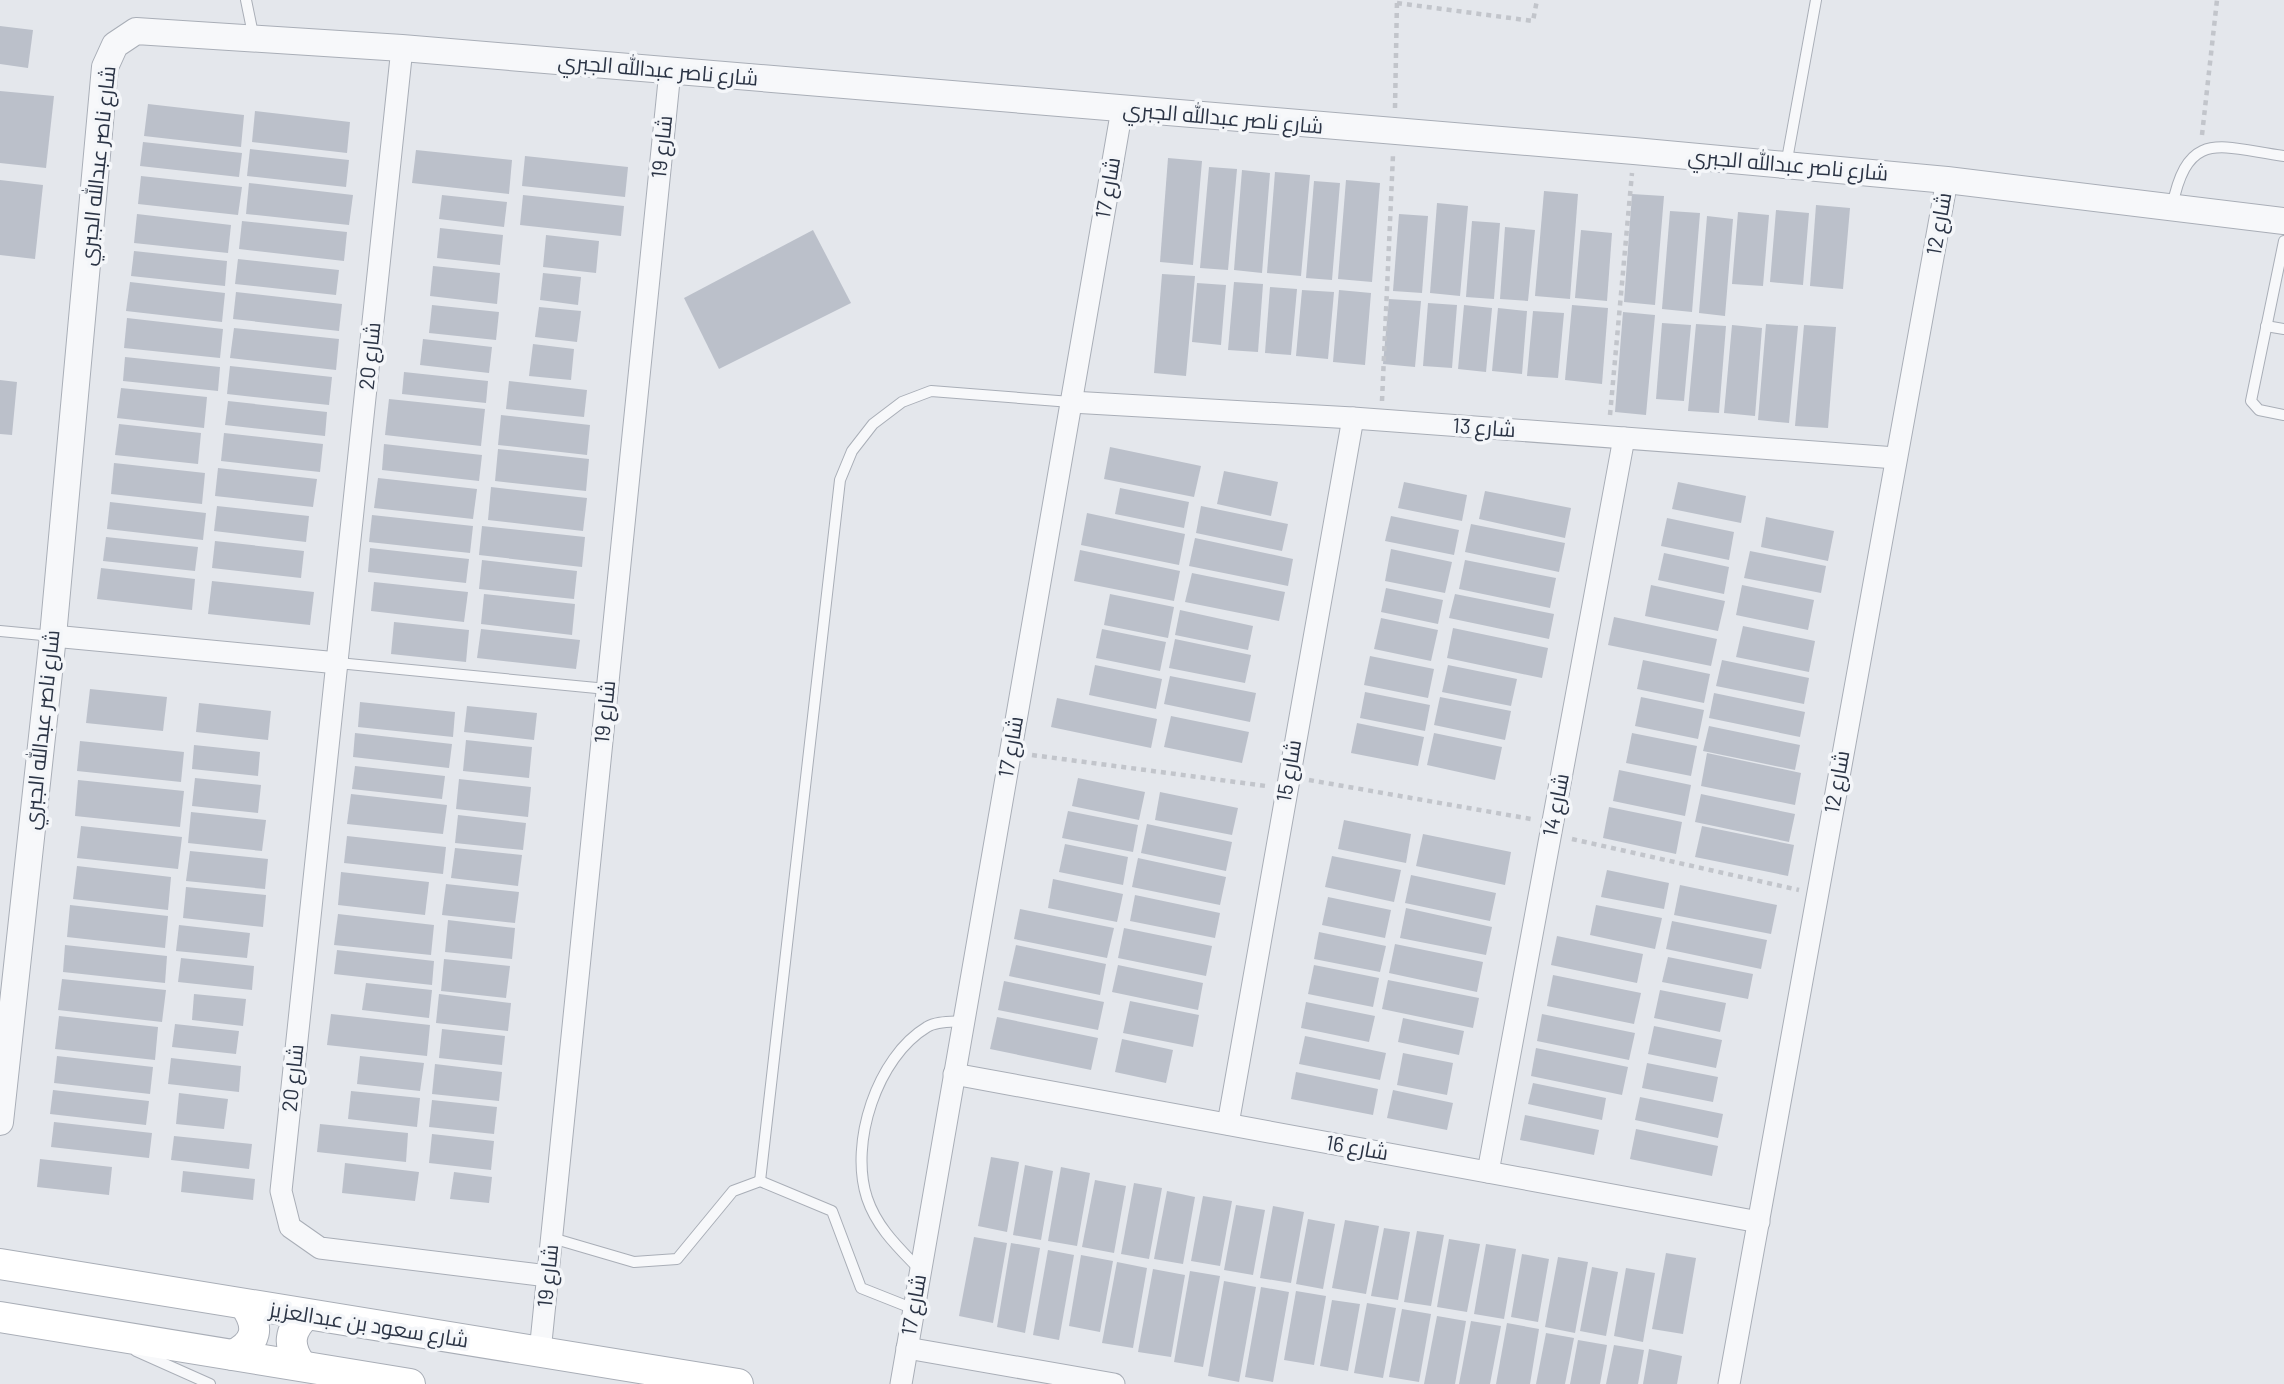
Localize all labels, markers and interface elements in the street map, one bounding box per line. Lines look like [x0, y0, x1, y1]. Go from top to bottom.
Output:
street label: شارع ناصر عبدالله الجبري [557, 47, 759, 95]
street label: شارع ناصر عبدالله الجبري [74, 65, 124, 268]
street label: شارع ناصر عبدالله الجبري [1122, 95, 1324, 143]
street label: شارع 19 [645, 114, 679, 180]
street label: شارع ناصر عبدالله الجبري [1687, 142, 1889, 190]
street label: شارع 17 [1089, 155, 1127, 221]
street label: شارع 12 [1920, 190, 1958, 258]
street label: شارع 20 [353, 321, 387, 391]
street label: شارع 13 [1452, 412, 1516, 444]
street label: شارع ناصر عبدالله الجبري [18, 629, 68, 832]
street label: شارع 19 [588, 679, 622, 745]
street label: شارع 17 [992, 714, 1030, 780]
street label: شارع 15 [1270, 738, 1308, 804]
street label: شارع 12 [1818, 748, 1856, 816]
street label: شارع 14 [1536, 771, 1576, 839]
street label: شارع 20 [276, 1043, 310, 1113]
street label: شارع 16 [1324, 1129, 1390, 1167]
street label: شارع 19 [531, 1243, 565, 1309]
street label: شارع 17 [895, 1272, 933, 1338]
street label: شارع سعود بن عبدالعزيز [267, 1295, 470, 1355]

